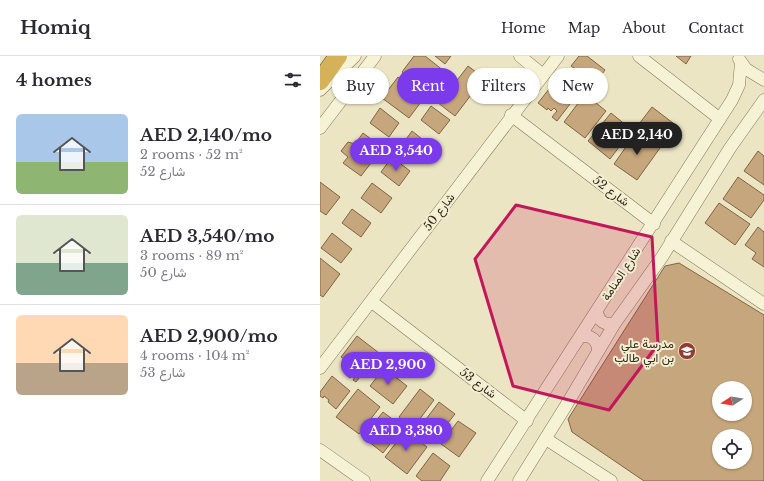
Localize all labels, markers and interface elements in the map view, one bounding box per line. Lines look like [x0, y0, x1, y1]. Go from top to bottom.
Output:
text: Homiq [20, 16, 91, 39]
text: Home [501, 19, 546, 37]
text: Map [568, 19, 600, 37]
text: About [622, 19, 666, 37]
text: Contact [688, 19, 744, 37]
chip: Buy [332, 68, 389, 104]
chip: Rent [397, 68, 459, 104]
chip: Filters [467, 68, 540, 104]
chip: New [548, 68, 608, 104]
icon: filters [282, 69, 304, 91]
text: 4 homes [16, 70, 92, 91]
pin: AED 2,140 [591, 122, 683, 156]
text: AED 2,140/mo [140, 125, 272, 146]
text: AED 2,140 [601, 126, 673, 143]
icon: home [48, 130, 96, 178]
pin: AED 3,540 [350, 138, 442, 172]
text: AED 3,540 [359, 142, 433, 159]
text: 2 rooms · 52 m² [140, 146, 243, 163]
text: شارع 52 [140, 163, 185, 180]
street label: شارع 52 [589, 172, 633, 211]
street label: شارع 50 [420, 190, 459, 235]
text: AED 3,540/mo [140, 226, 275, 247]
icon: home [48, 231, 96, 279]
street label: شارع المنامة [598, 244, 645, 304]
text: 3 rooms · 89 m² [140, 247, 243, 264]
text: شارع 50 [140, 264, 187, 281]
text: AED 2,900/mo [140, 326, 278, 347]
icon: home [48, 331, 96, 379]
place label: مدرسة علي بن ابي طالب [614, 336, 674, 368]
school or university icon: مدرسة علي بن ابي طالب [677, 341, 697, 361]
text: 4 rooms · 104 m² [140, 347, 250, 364]
pin: AED 2,900 [342, 352, 434, 386]
text: AED 2,900 [350, 356, 426, 373]
text: شارع 53 [140, 364, 185, 381]
street label: شارع 53 [456, 364, 500, 403]
north arrow [712, 381, 752, 421]
map controls [712, 381, 752, 469]
pin: AED 3,380 [360, 418, 452, 452]
text: AED 3,380 [369, 422, 443, 439]
button: locate [712, 429, 752, 469]

